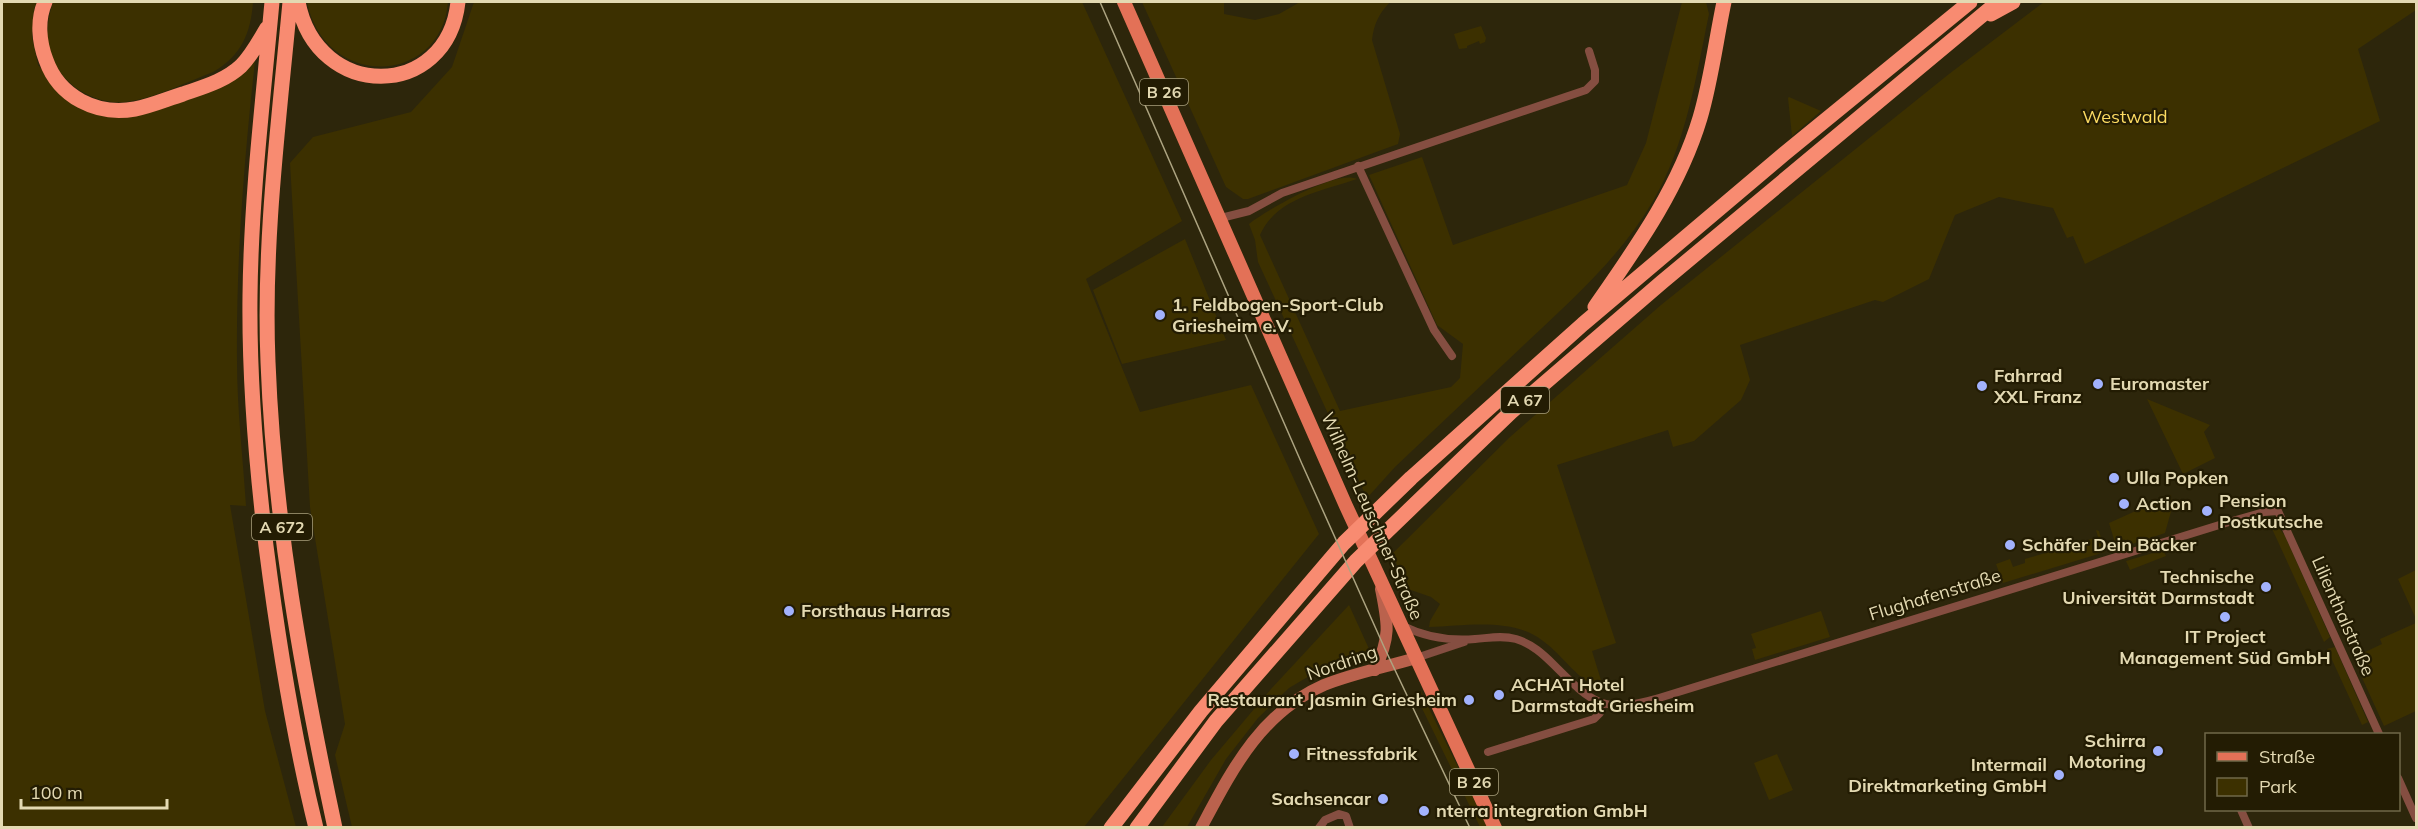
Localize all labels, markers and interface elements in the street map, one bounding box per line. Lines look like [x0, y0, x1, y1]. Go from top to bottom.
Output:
road number: B 26 [1140, 79, 1188, 105]
park label: Westwald [2082, 105, 2168, 128]
place label: 1. Feldbogen-Sport-Club Griesheim e.V. [1172, 293, 1384, 337]
marker: 1. Feldbogen-Sport-Club Griesheim e.V. [1153, 308, 1167, 322]
place label: Fahrrad XXL Franz [1993, 364, 2082, 408]
place label: Euromaster [2110, 372, 2210, 395]
marker: Euromaster [2091, 377, 2105, 391]
marker: Fahrrad XXL Franz [1975, 379, 1989, 393]
road number: A 67 [1501, 387, 1549, 413]
street label: Wilhelm-Leuschner-Straße [1316, 408, 1429, 623]
place label: Ulla Popken [2126, 466, 2229, 489]
marker: Ulla Popken [2107, 471, 2121, 485]
place label: Pension Postkutsche [2219, 489, 2323, 533]
place label: Action [2136, 492, 2192, 515]
marker: Action [2117, 497, 2131, 511]
marker: Pension Postkutsche [2200, 504, 2214, 518]
road number: A 672 [252, 514, 312, 540]
place label: Schäfer Dein Bäcker [2022, 533, 2197, 556]
marker: Schäfer Dein Bäcker [2003, 538, 2017, 552]
street label: Lilienthalstraße [2307, 552, 2380, 679]
street label: Flughafenstraße [1866, 564, 2004, 626]
place label: Technische Universität Darmstadt [2062, 565, 2254, 609]
marker: Technische Universität Darmstadt [2259, 580, 2273, 594]
place label: Forsthaus Harras [801, 599, 950, 622]
marker: Forsthaus Harras [782, 604, 796, 618]
marker: IT Project Management Süd GmbH [2218, 610, 2232, 624]
place label: IT Project Management Süd GmbH [2119, 625, 2331, 669]
street label: Nordring [1304, 640, 1380, 685]
place label: ACHAT Hotel Darmstadt Griesheim [1511, 673, 1695, 717]
place label: Restaurant Jasmin Griesheim [1207, 688, 1457, 711]
marker: ACHAT Hotel Darmstadt Griesheim [1492, 688, 1506, 702]
marker: Restaurant Jasmin Griesheim [1462, 693, 1476, 707]
place label: Schirra Motoring [2069, 729, 2146, 773]
legend [2205, 733, 2400, 811]
place label: Fitnessfabrik [1306, 742, 1418, 765]
marker: Schirra Motoring [2151, 744, 2165, 758]
text: Straße [2259, 745, 2315, 768]
marker: Fitnessfabrik [1287, 747, 1301, 761]
place label: Intermail Direktmarketing GmbH [1848, 753, 2047, 797]
marker: Intermail Direktmarketing GmbH [2052, 768, 2066, 782]
road number: B 26 [1450, 769, 1498, 795]
scale bar [21, 772, 166, 810]
text: Park [2259, 775, 2298, 798]
text: 100 m [30, 781, 83, 804]
place label: Sachsencar [1271, 787, 1372, 810]
marker: Sachsencar [1376, 792, 1390, 806]
place label: nterra integration GmbH [1436, 799, 1648, 822]
marker: nterra integration GmbH [1417, 804, 1431, 818]

